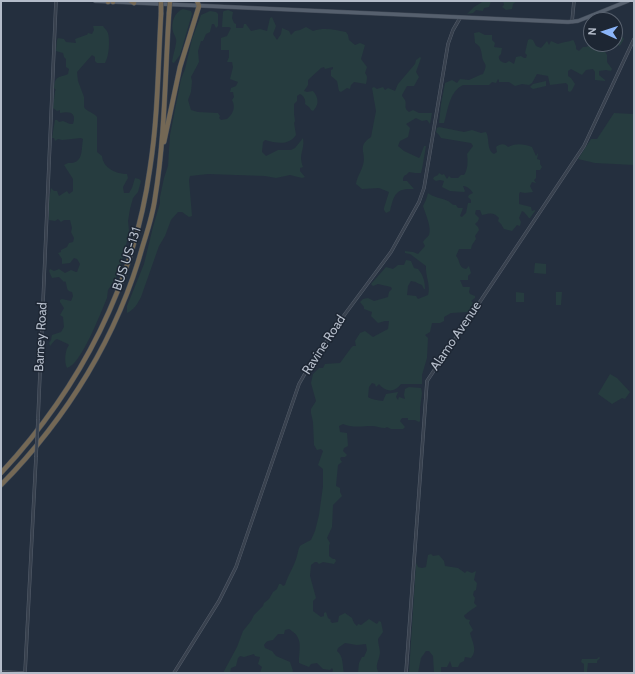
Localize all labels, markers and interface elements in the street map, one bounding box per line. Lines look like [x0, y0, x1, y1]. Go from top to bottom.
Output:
north arrow [583, 12, 623, 52]
text: N [585, 27, 599, 36]
street label: BUS US-131 [109, 225, 145, 293]
street label: Alamo Avenue [427, 299, 485, 373]
street label: Barney Road [31, 302, 51, 372]
street label: Ravine Road [299, 312, 349, 378]

